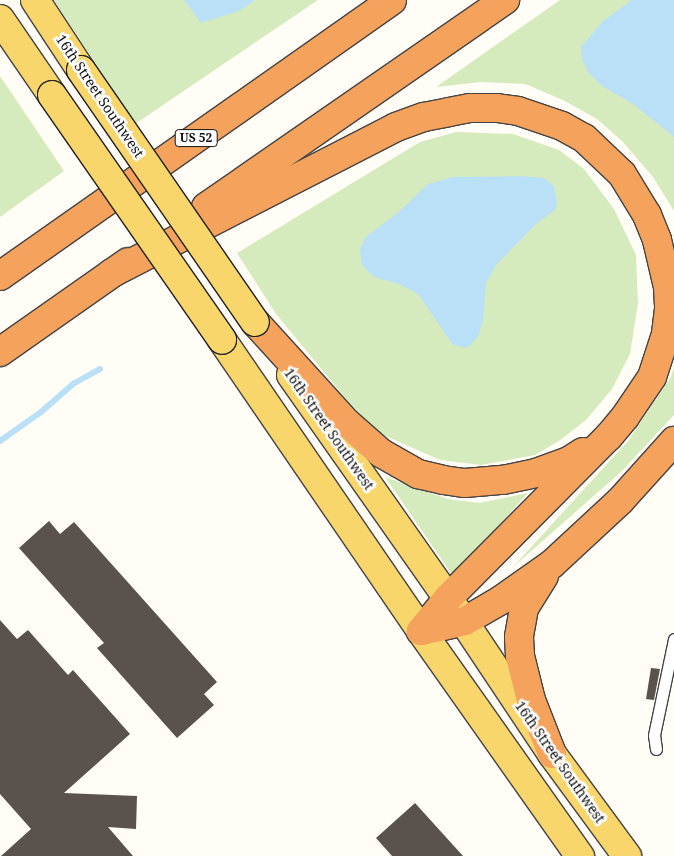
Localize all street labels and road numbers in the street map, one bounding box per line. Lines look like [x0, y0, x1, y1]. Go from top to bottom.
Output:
street label: 16th Street Southwest [52, 31, 148, 161]
road number: US 52 [174, 128, 218, 148]
street label: 16th Street Southwest [281, 365, 377, 493]
street label: 16th Street Southwest [512, 698, 608, 826]

